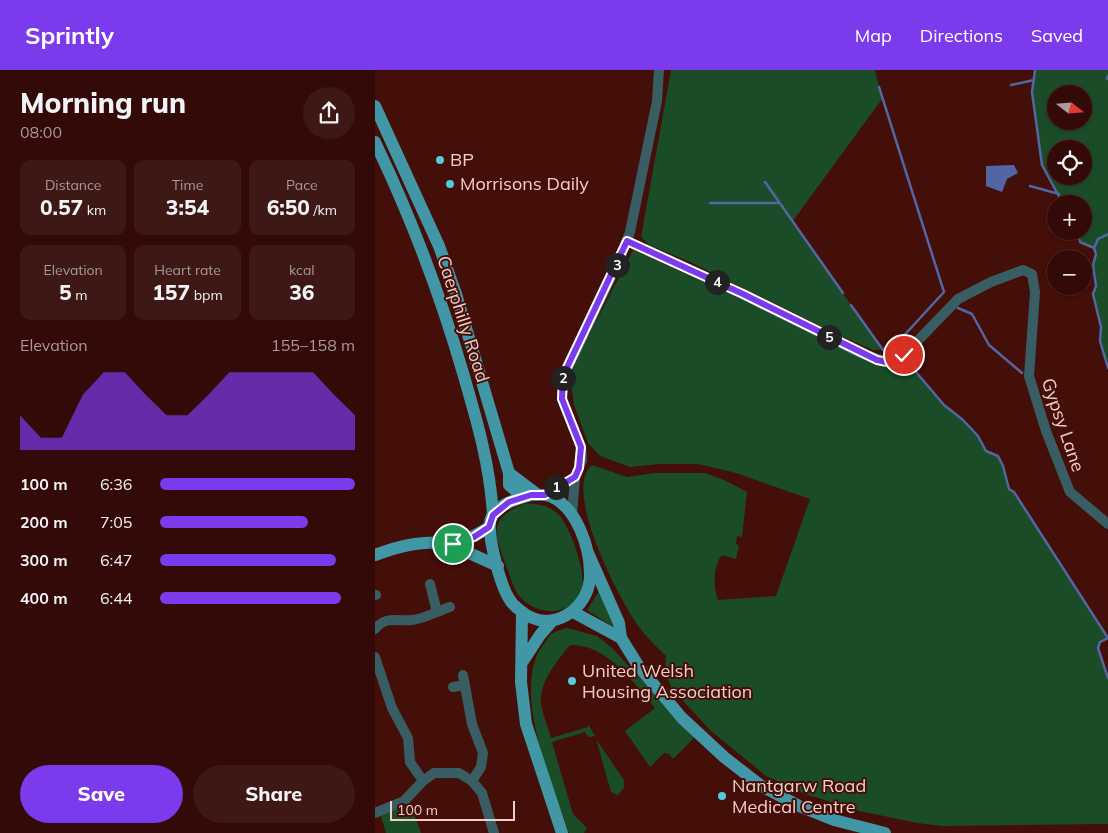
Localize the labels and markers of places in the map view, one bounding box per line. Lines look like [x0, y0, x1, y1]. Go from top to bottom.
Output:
place label: BP [450, 148, 474, 171]
marker: BP [434, 154, 446, 166]
place label: Morrisons Daily [460, 172, 589, 195]
marker: Morrisons Daily [444, 178, 456, 190]
pin: 3 [605, 252, 629, 278]
pin: 4 [705, 270, 729, 294]
pin: 5 [817, 324, 841, 350]
pin [883, 334, 925, 376]
pin: 2 [551, 366, 575, 390]
pin: 1 [543, 474, 569, 500]
pin [432, 523, 474, 565]
place label: United Welsh Housing Association [582, 659, 752, 703]
marker: United Welsh Housing Association [566, 675, 578, 687]
place label: Nantgarw Road Medical Centre [732, 774, 866, 818]
marker: Nantgarw Road Medical Centre [716, 790, 728, 802]

